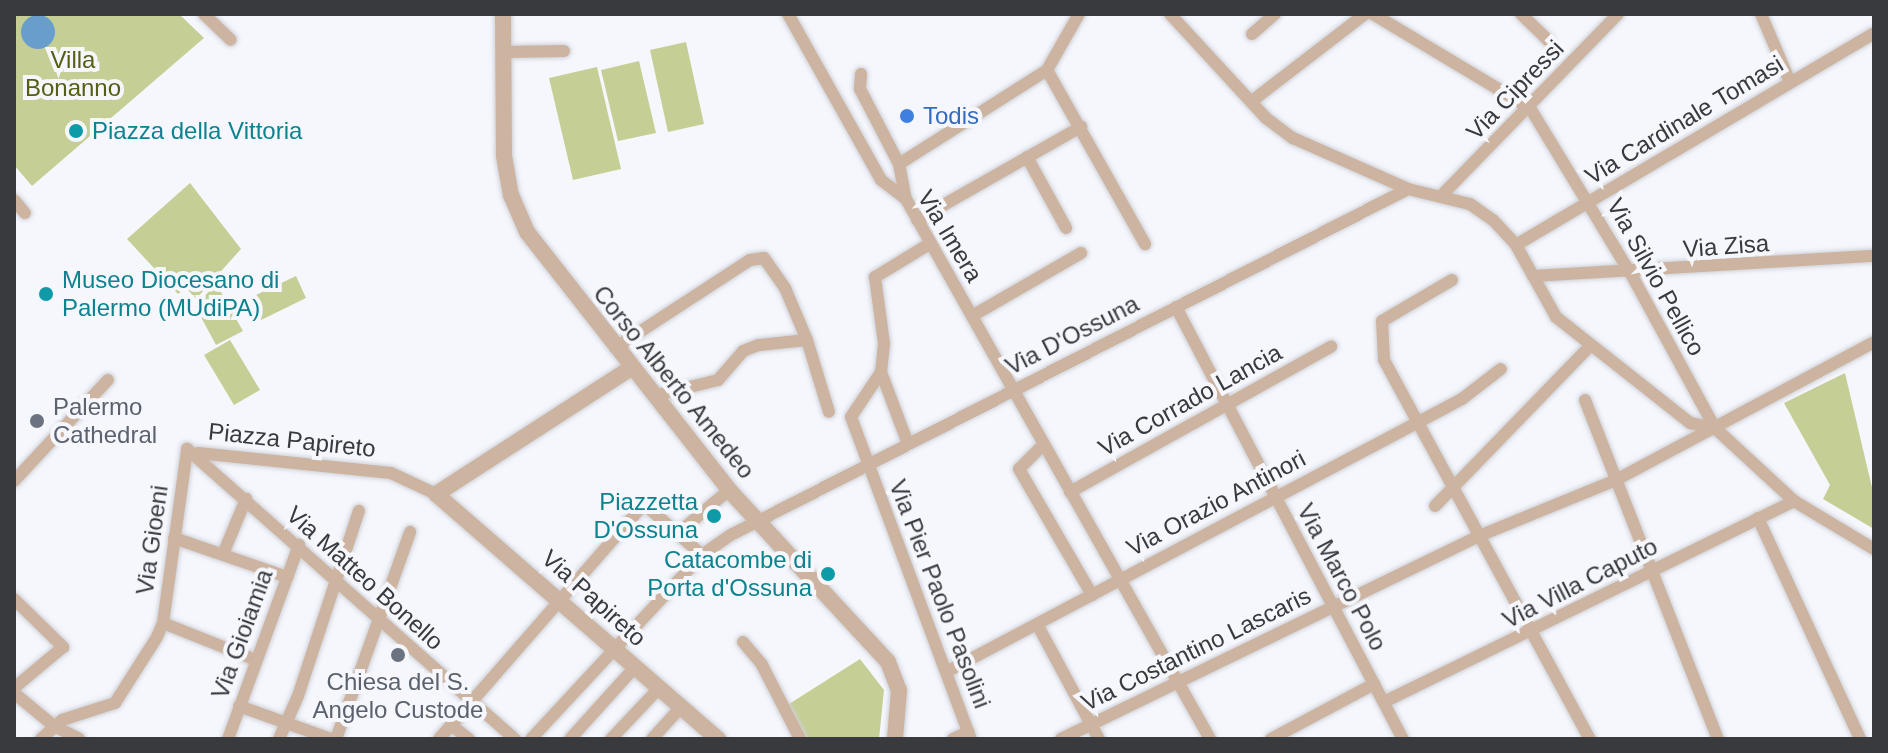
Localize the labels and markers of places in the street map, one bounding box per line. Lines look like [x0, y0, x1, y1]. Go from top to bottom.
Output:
place label: Todis [923, 102, 979, 130]
marker: Todis [898, 107, 916, 125]
place label: Piazza della Vittoria [92, 117, 302, 145]
marker: Piazza della Vittoria [67, 122, 85, 140]
place label: Museo Diocesano di Palermo (MUdiPA) [62, 266, 279, 322]
marker: Museo Diocesano di Palermo (MUdiPA) [37, 285, 55, 303]
place label: Palermo Cathedral [53, 393, 157, 449]
marker: Palermo Cathedral [28, 412, 46, 430]
place label: Piazzetta D'Ossuna [593, 488, 698, 544]
marker: Piazzetta D'Ossuna [705, 507, 723, 525]
place label: Catacombe di Porta d'Ossuna [647, 546, 812, 602]
marker: Catacombe di Porta d'Ossuna [819, 565, 837, 583]
marker: Chiesa del S. Angelo Custode [389, 646, 407, 664]
place label: Chiesa del S. Angelo Custode [313, 668, 483, 724]

